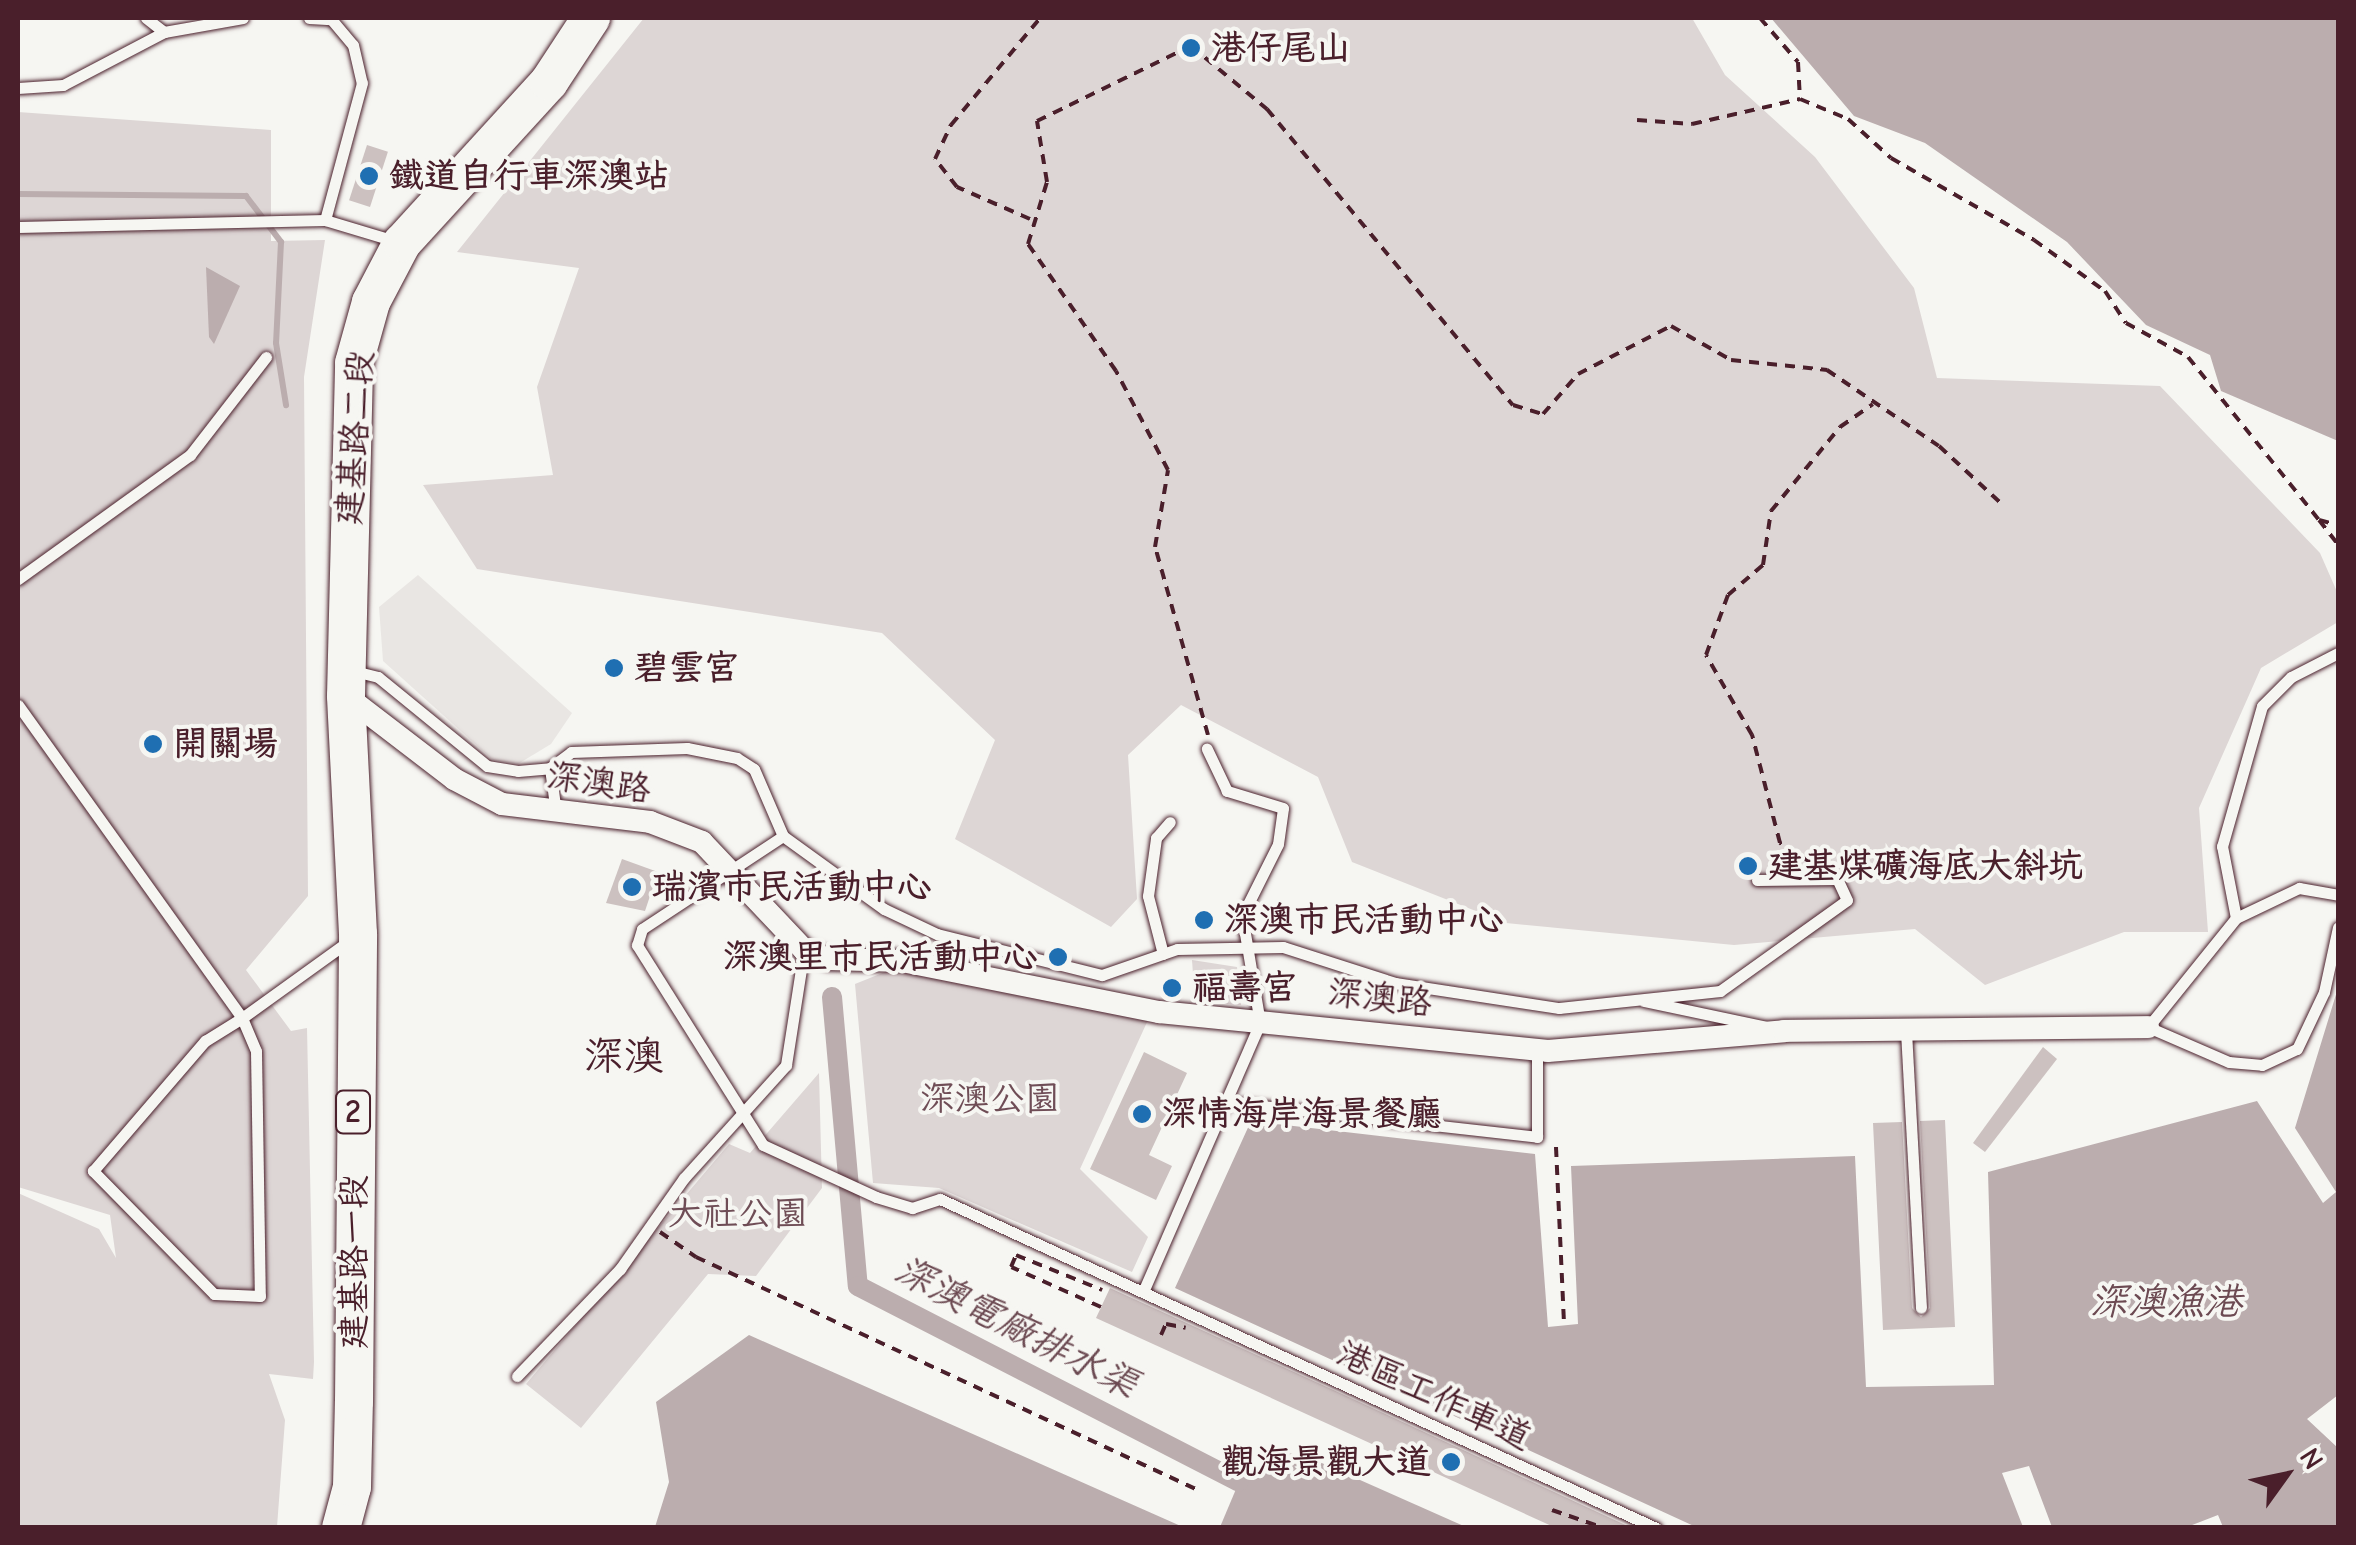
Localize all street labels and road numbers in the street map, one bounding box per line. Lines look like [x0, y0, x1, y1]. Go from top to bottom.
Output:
street label: 建基路二段 [328, 349, 382, 527]
street label: 深澳路 [544, 755, 654, 811]
street label: 深澳路 [1326, 972, 1434, 1024]
road number: 2 [333, 1085, 373, 1139]
street label: 建基路一段 [333, 1175, 375, 1349]
street label: 港區工作車道 [1330, 1333, 1538, 1459]

